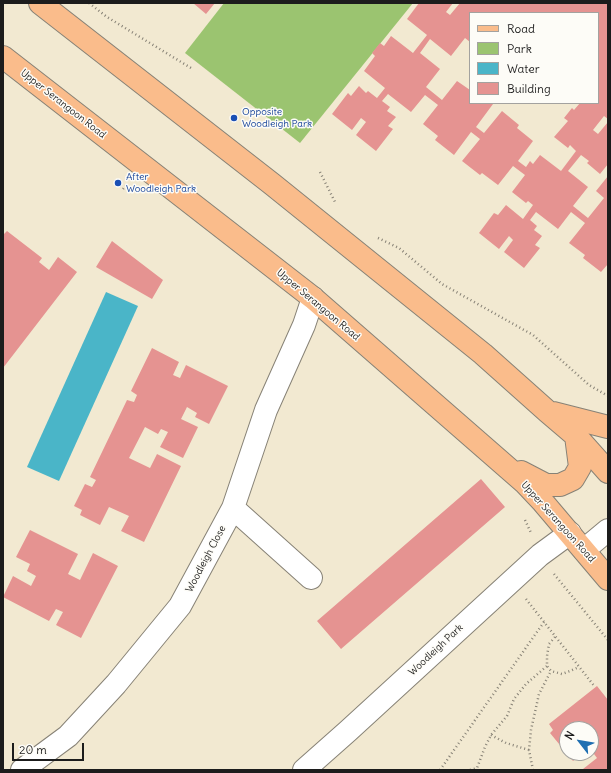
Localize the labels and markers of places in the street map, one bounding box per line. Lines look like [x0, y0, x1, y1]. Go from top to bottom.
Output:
place label: Opposite Woodleigh Park [242, 106, 312, 130]
marker: Opposite Woodleigh Park [229, 113, 239, 123]
place label: After Woodleigh Park [126, 171, 196, 194]
marker: After Woodleigh Park [113, 178, 123, 188]

